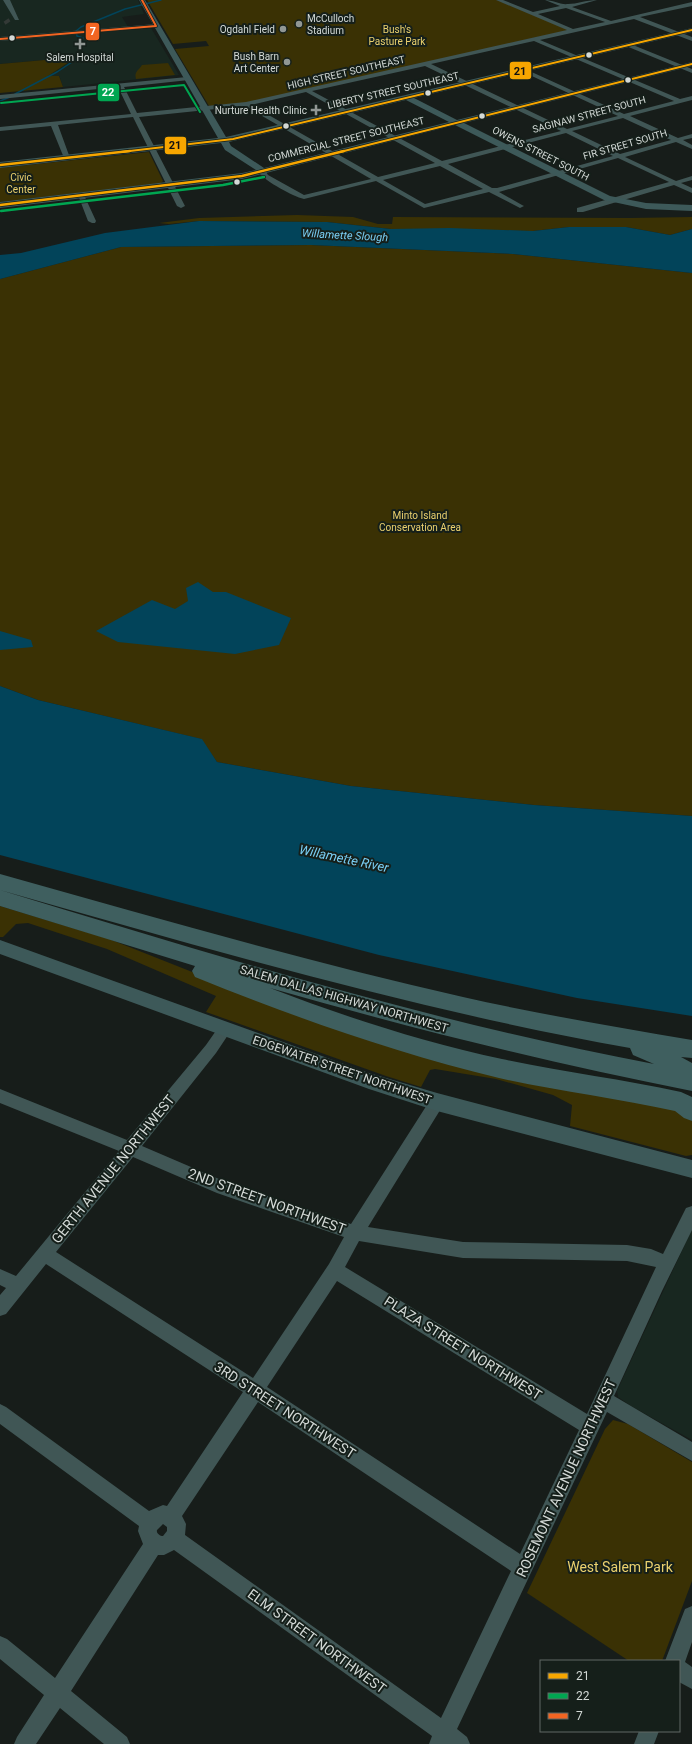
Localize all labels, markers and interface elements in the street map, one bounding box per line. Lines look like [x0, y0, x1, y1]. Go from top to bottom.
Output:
place label: McCulloch Stadium [307, 13, 354, 36]
marker: McCulloch Stadium [294, 19, 304, 29]
line badge: 7 [85, 22, 100, 41]
place label: Ogdahl Field [220, 24, 275, 35]
marker: Ogdahl Field [278, 24, 288, 34]
park label: Bush's Pasture Park [369, 24, 426, 47]
text: 7 [90, 25, 96, 38]
unlabelled marker [7, 33, 17, 43]
marker: Salem Hospital [74, 38, 86, 50]
unlabelled marker [584, 50, 594, 60]
place label: Bush Barn Art Center [234, 51, 280, 74]
place label: Salem Hospital [46, 52, 114, 63]
street label: HIGH STREET SOUTHEAST [286, 54, 406, 91]
marker: Bush Barn Art Center [282, 57, 292, 67]
line badge: 21 [509, 61, 532, 80]
text: 21 [514, 65, 526, 78]
street label: LIBERTY STREET SOUTHEAST [326, 70, 460, 111]
unlabelled marker [623, 75, 633, 85]
line badge: 22 [97, 83, 120, 102]
text: 22 [102, 86, 114, 99]
unlabelled marker [423, 88, 433, 98]
street label: SAGINAW STREET SOUTH [531, 94, 647, 135]
marker: Nurture Health Clinic [310, 104, 322, 116]
place label: Nurture Health Clinic [215, 105, 307, 116]
unlabelled marker [477, 111, 487, 121]
street label: COMMERCIAL STREET SOUTHEAST [267, 115, 425, 164]
unlabelled marker [281, 121, 291, 131]
street label: OWENS STREET SOUTH [491, 124, 591, 183]
street label: FIR STREET SOUTH [582, 127, 669, 162]
line badge: 21 [164, 136, 187, 155]
text: 21 [169, 139, 181, 152]
park label: Civic Center [6, 172, 36, 195]
unlabelled marker [232, 177, 242, 187]
water label: Willamette Slough [302, 227, 388, 244]
park label: Minto Island Conservation Area [379, 510, 461, 533]
water label: Willamette River [298, 842, 391, 875]
street label: SALEM DALLAS HIGHWAY NORTHWEST [238, 963, 450, 1035]
street label: EDGEWATER STREET NORTHWEST [251, 1033, 433, 1107]
street label: GERTH AVENUE NORTHWEST [48, 1091, 178, 1246]
street label: 2ND STREET NORTHWEST [186, 1165, 349, 1237]
street label: PLAZA STREET NORTHWEST [381, 1293, 545, 1404]
street label: 3RD STREET NORTHWEST [211, 1358, 359, 1462]
street label: ROSEMONT AVENUE NORTHWEST [513, 1376, 619, 1580]
park label: West Salem Park [567, 1559, 674, 1575]
street label: ELM STREET NORTHWEST [245, 1585, 390, 1697]
legend [540, 1660, 680, 1732]
text: 21 [576, 1669, 590, 1683]
text: 22 [576, 1689, 590, 1703]
text: 7 [576, 1709, 583, 1723]

